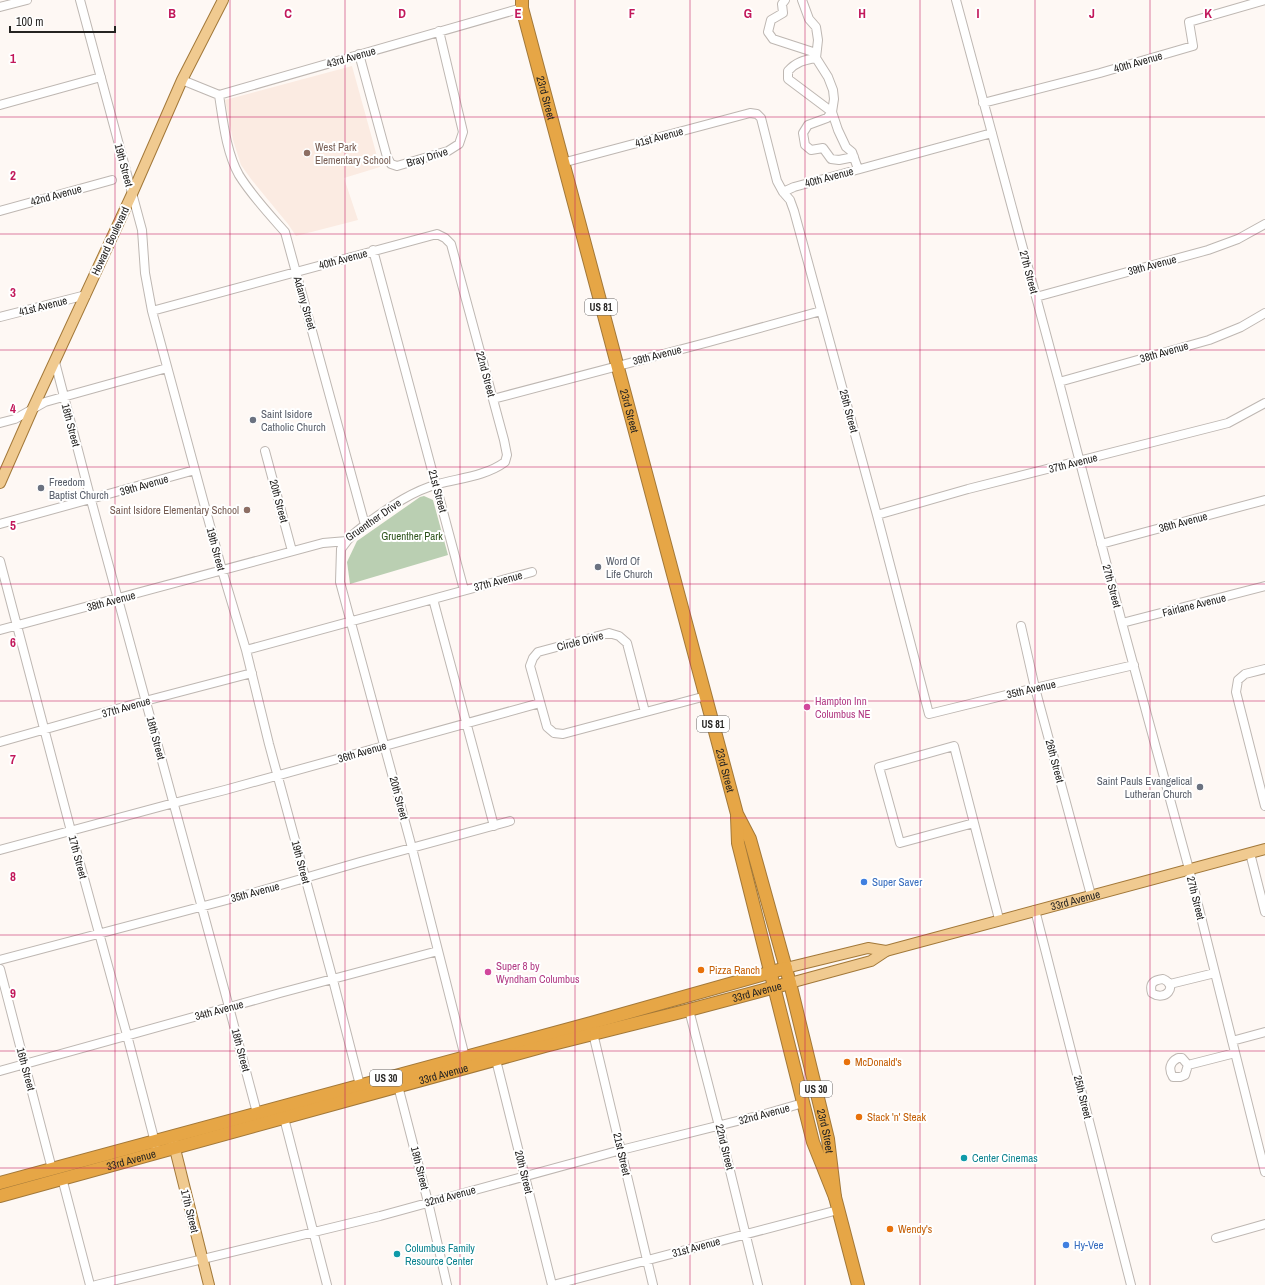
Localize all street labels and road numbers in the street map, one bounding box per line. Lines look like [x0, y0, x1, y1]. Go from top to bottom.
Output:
street label: 43rd Avenue [325, 43, 377, 71]
street label: 40th Avenue [1112, 48, 1164, 76]
street label: 23rd Street [533, 74, 559, 122]
street label: 41st Avenue [633, 124, 685, 150]
street label: 19th Street [112, 142, 137, 189]
street label: Bray Drive [405, 144, 449, 170]
street label: 40th Avenue [803, 164, 855, 190]
street label: 42nd Avenue [29, 181, 83, 209]
street label: Howard Boulevard [88, 204, 132, 278]
street label: 40th Avenue [317, 246, 369, 272]
street label: 27th Street [1017, 249, 1042, 296]
street label: 39th Avenue [1126, 252, 1178, 278]
street label: Adamy Street [290, 274, 319, 332]
street label: 41st Avenue [17, 293, 69, 319]
road number: US 81 [585, 299, 617, 315]
street label: 38th Avenue [1138, 338, 1190, 366]
street label: 39th Avenue [631, 342, 683, 368]
street label: 22nd Street [473, 350, 499, 399]
street label: 23rd Street [617, 387, 642, 435]
street label: 25th Street [837, 388, 862, 435]
street label: 18th Street [59, 402, 84, 449]
street label: 37th Avenue [1047, 450, 1099, 476]
street label: 21st Street [426, 468, 451, 514]
street label: 39th Avenue [118, 471, 170, 499]
street label: 20th Street [267, 478, 292, 525]
street label: Gruenther Drive [342, 496, 404, 544]
street label: 36th Avenue [1157, 509, 1209, 535]
street label: 19th Street [204, 526, 229, 573]
street label: 27th Street [1100, 563, 1125, 610]
street label: 37th Avenue [472, 568, 524, 594]
street label: 38th Avenue [85, 588, 137, 614]
street label: Fairlane Avenue [1161, 590, 1227, 620]
street label: Circle Drive [555, 628, 605, 654]
street label: 35th Avenue [1005, 677, 1057, 701]
street label: 37th Avenue [100, 693, 152, 721]
street label: 18th Street [144, 715, 169, 762]
road number: US 81 [697, 716, 729, 732]
street label: 36th Avenue [336, 738, 388, 766]
street label: 26th Street [1043, 738, 1068, 785]
street label: 23rd Street [713, 747, 738, 794]
street label: 20th Street [387, 775, 412, 822]
street label: 17th Street [66, 834, 91, 881]
street label: 19th Street [289, 839, 314, 886]
street label: 27th Street [1184, 875, 1208, 922]
street label: 35th Avenue [229, 879, 281, 905]
street label: 33rd Avenue [1049, 887, 1102, 913]
street label: 33rd Avenue [731, 979, 783, 1005]
street label: 34th Avenue [193, 997, 245, 1023]
street label: 18th Street [229, 1027, 254, 1074]
street label: 16th Street [14, 1046, 39, 1093]
street label: 33rd Avenue [417, 1060, 470, 1087]
road number: US 30 [370, 1070, 402, 1086]
street label: 25th Street [1071, 1074, 1095, 1121]
road number: US 30 [800, 1081, 832, 1097]
street label: 32nd Avenue [737, 1100, 791, 1128]
street label: 23rd Street [814, 1107, 837, 1154]
street label: 22nd Street [713, 1123, 738, 1172]
street label: 21st Street [610, 1131, 634, 1177]
street label: 19th Street [408, 1145, 432, 1192]
street label: 33rd Avenue [105, 1146, 157, 1173]
street label: 20th Street [512, 1149, 536, 1196]
street label: 32nd Avenue [423, 1182, 477, 1210]
street label: 17th Street [178, 1188, 202, 1235]
street label: 31st Avenue [670, 1234, 722, 1260]

